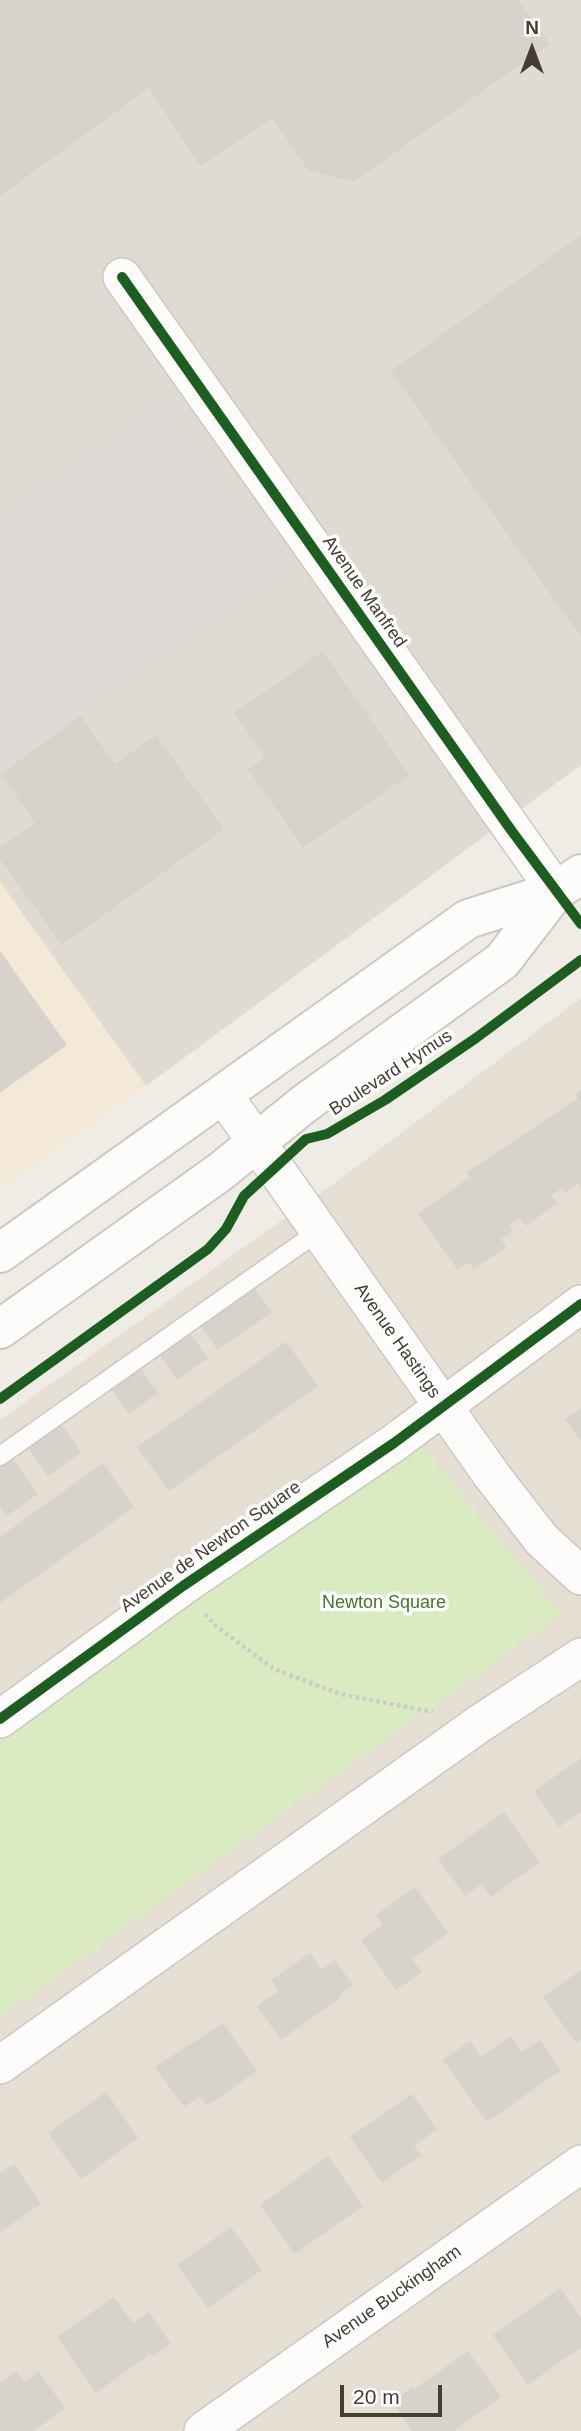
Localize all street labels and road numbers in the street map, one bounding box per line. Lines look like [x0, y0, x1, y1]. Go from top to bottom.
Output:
street label: Avenue Manfred [317, 532, 411, 652]
street label: Boulevard Hymus [326, 1025, 456, 1121]
street label: Avenue Hastings [349, 1279, 445, 1403]
street label: Avenue de Newton Square [117, 1477, 305, 1617]
street label: Avenue Buckingham [318, 2241, 466, 2353]

